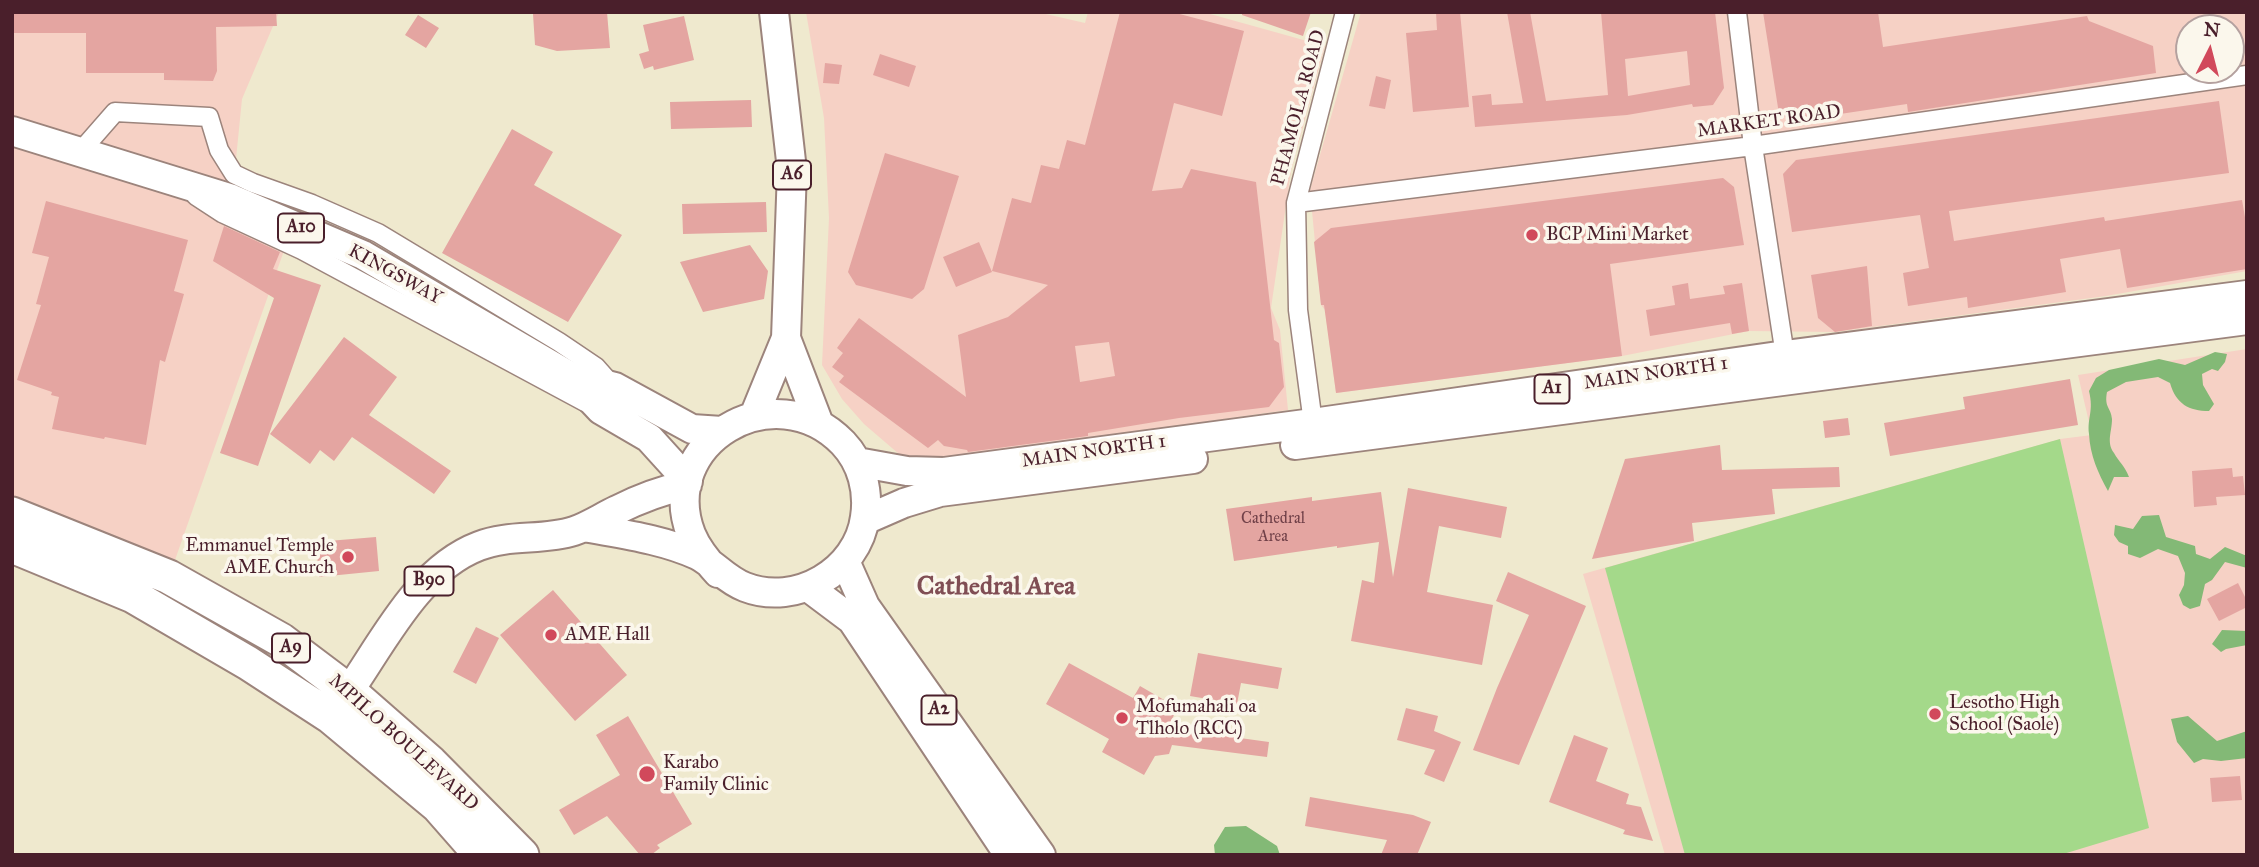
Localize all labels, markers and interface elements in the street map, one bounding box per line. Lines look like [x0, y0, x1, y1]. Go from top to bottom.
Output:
north arrow [2175, 14, 2245, 84]
text: N [2203, 17, 2221, 42]
street label: PHAMOLA ROAD [1267, 28, 1331, 188]
street label: MARKET ROAD [1696, 101, 1842, 143]
road number: A6 [773, 160, 811, 190]
road number: A10 [278, 213, 324, 242]
place label: BCP Mini Market [1546, 224, 1689, 246]
marker: BCP Mini Market [1524, 227, 1540, 243]
street label: KINGSWAY [344, 240, 446, 310]
street label: MAIN NORTH 1 [1583, 353, 1729, 395]
road number: A1 [1534, 374, 1570, 404]
street label: MAIN NORTH 1 [1021, 431, 1167, 473]
house number: Cathedral Area [1241, 509, 1305, 547]
place label: Emmanuel Temple AME Church [185, 535, 334, 579]
marker: Emmanuel Temple AME Church [340, 549, 356, 565]
road number: B90 [404, 566, 453, 596]
district label: Cathedral Area [917, 572, 1075, 604]
place label: AME Hall [565, 624, 650, 646]
marker: AME Hall [543, 627, 559, 643]
road number: A9 [272, 634, 310, 662]
street label: MPILO BOULEVARD [323, 670, 483, 816]
place label: Lesotho High School (Saole) [1949, 692, 2060, 736]
road number: A2 [922, 696, 956, 724]
place label: Mofumahali oa Tlholo (RCC) [1136, 696, 1256, 740]
marker: Lesotho High School (Saole) [1927, 706, 1943, 722]
marker: Mofumahali oa Tlholo (RCC) [1114, 710, 1130, 726]
place label: Karabo Family Clinic [663, 752, 769, 796]
marker: Karabo Family Clinic [637, 764, 657, 784]

